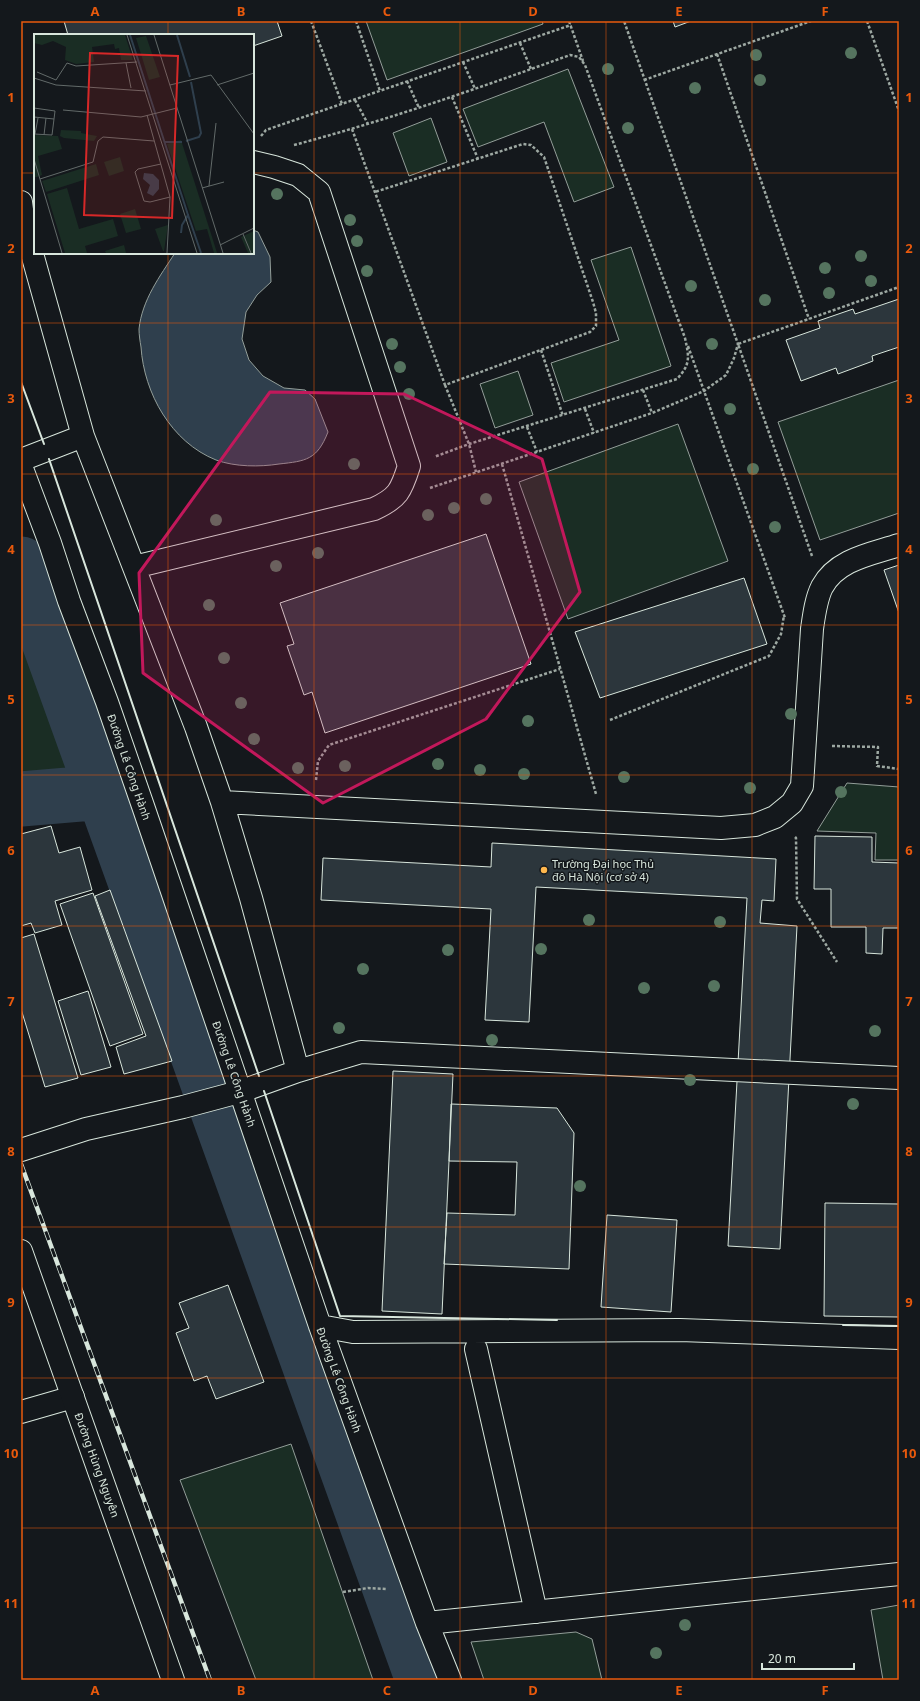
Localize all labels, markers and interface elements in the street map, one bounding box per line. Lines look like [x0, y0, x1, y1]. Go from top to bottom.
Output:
text: A [91, 2, 100, 20]
text: B [237, 2, 245, 20]
text: C [383, 2, 391, 20]
text: D [528, 2, 538, 20]
text: E [675, 2, 683, 20]
text: F [821, 2, 829, 20]
inset map [34, 34, 254, 254]
text: 1 [7, 88, 15, 106]
text: 1 [905, 88, 913, 106]
text: 2 [7, 239, 15, 257]
text: 2 [905, 239, 913, 257]
text: 3 [7, 389, 15, 407]
text: 3 [905, 389, 913, 407]
text: 4 [7, 540, 15, 558]
text: 4 [905, 540, 913, 558]
text: 5 [7, 690, 15, 708]
text: 5 [905, 690, 913, 708]
street label: Đường Lê Công Hành [104, 712, 155, 822]
text: 6 [7, 841, 15, 859]
text: 6 [905, 841, 913, 859]
place label: Trường Đại học Thủ đô Hà Nội (cơ sở 4) [552, 856, 654, 884]
marker: Trường Đại học Thủ đô Hà Nội (cơ sở 4) [539, 865, 549, 875]
text: 7 [7, 992, 15, 1010]
text: 7 [905, 992, 913, 1010]
street label: Đường Lê Công Hành [209, 1019, 260, 1129]
text: 8 [7, 1142, 15, 1160]
text: 8 [905, 1142, 913, 1160]
text: 9 [7, 1293, 15, 1311]
text: 9 [905, 1293, 913, 1311]
street label: Đường Lê Công Hành [313, 1325, 366, 1435]
street label: Đường Hùng Nguyên [72, 1410, 123, 1519]
text: 10 [4, 1444, 18, 1462]
text: 10 [902, 1444, 916, 1462]
text: 11 [4, 1594, 18, 1612]
text: 11 [902, 1594, 916, 1612]
scale bar [762, 1645, 854, 1671]
text: 20 m [768, 1650, 796, 1667]
text: A [91, 1681, 100, 1699]
text: B [237, 1681, 245, 1699]
text: C [383, 1681, 391, 1699]
text: D [528, 1681, 538, 1699]
text: E [675, 1681, 683, 1699]
text: F [821, 1681, 829, 1699]

